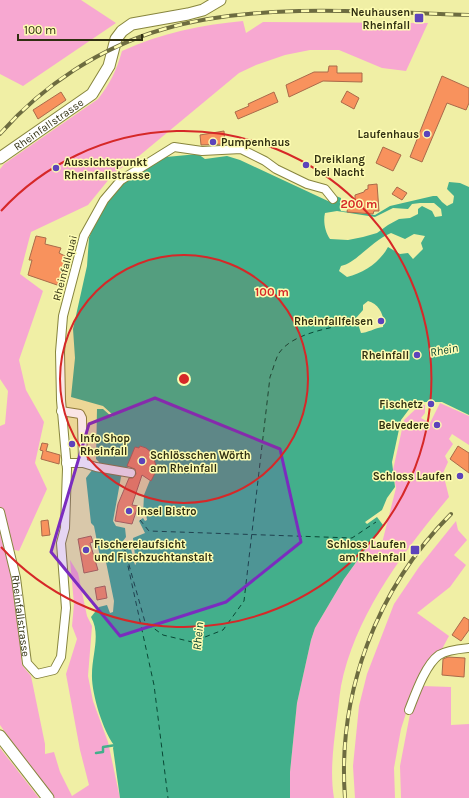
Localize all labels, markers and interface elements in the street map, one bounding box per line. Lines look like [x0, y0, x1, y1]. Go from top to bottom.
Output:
place label: Neuhausen Rheinfall [351, 6, 410, 32]
marker: Neuhausen Rheinfall [413, 12, 425, 24]
scale bar [18, 16, 142, 42]
text: 100 m [24, 23, 56, 37]
street label: Rheinfallstrasse [11, 95, 86, 153]
place label: Laufenhaus [358, 128, 419, 141]
marker: Laufenhaus [422, 129, 432, 139]
place label: Pumpenhaus [221, 136, 290, 149]
marker: Pumpenhaus [208, 137, 218, 147]
place label: Dreiklang bei Nacht [314, 153, 365, 179]
place label: Aussichtspunkt Rheinfallstrasse [64, 156, 150, 182]
marker: Dreiklang bei Nacht [301, 160, 311, 170]
marker: Aussichtspunkt Rheinfallstrasse [51, 163, 61, 173]
text: 200 m [341, 197, 377, 211]
street label: Rheinfallquai [50, 234, 80, 302]
text: 100 m [255, 285, 289, 299]
place label: Rheinfallfelsen [294, 315, 373, 328]
marker: Rheinfallfelsen [376, 316, 386, 326]
water label: Rhein [429, 341, 459, 359]
place label: Rheinfall [362, 349, 409, 362]
marker: Rheinfall [412, 350, 422, 360]
centre of rings [177, 372, 191, 386]
place label: Fischetz [379, 398, 423, 411]
marker: Fischetz [426, 399, 436, 409]
place label: Belvedere [378, 419, 429, 432]
marker: Belvedere [432, 420, 442, 430]
place label: Info Shop Rheinfall [80, 432, 130, 458]
marker: Info Shop Rheinfall [67, 439, 77, 449]
place label: Schlösschen Wörth am Rheinfall [150, 449, 251, 475]
marker: Schlösschen Wörth am Rheinfall [137, 456, 147, 466]
place label: Schloss Laufen [373, 470, 452, 483]
marker: Schloss Laufen [455, 471, 465, 481]
place label: Insel Bistro [137, 505, 196, 518]
marker: Insel Bistro [124, 506, 134, 516]
place label: Fischereiaufsicht und Fischzuchtanstalt [94, 538, 213, 564]
place label: Schloss Laufen am Rheinfall [327, 538, 406, 564]
marker: Schloss Laufen am Rheinfall [409, 544, 421, 556]
marker: Fischereiaufsicht und Fischzuchtanstalt [81, 545, 91, 555]
street label: Rheinfallstrasse [9, 574, 33, 658]
water label: Rhein [190, 621, 206, 651]

